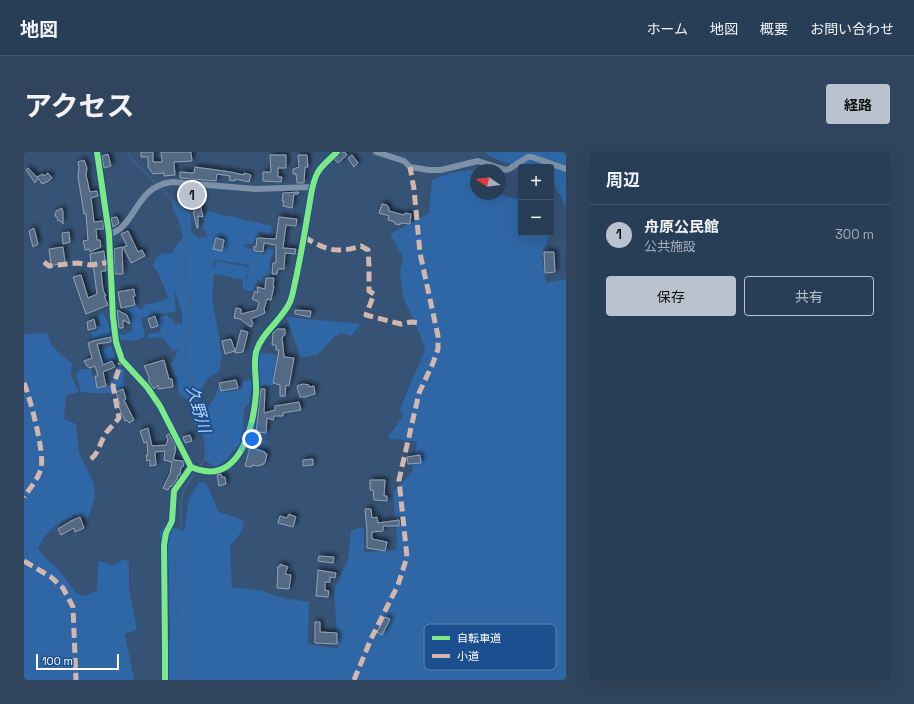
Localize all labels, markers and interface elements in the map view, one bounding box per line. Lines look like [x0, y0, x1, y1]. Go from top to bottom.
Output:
text: 地図 [20, 17, 58, 42]
text: ホーム [646, 20, 688, 38]
text: 地図 [710, 20, 738, 38]
text: 概要 [760, 20, 788, 38]
text: お問い合わせ [810, 20, 894, 38]
button: 経路 [826, 84, 890, 124]
text: アクセス [24, 88, 135, 124]
north arrow [470, 164, 506, 200]
map controls [518, 164, 554, 236]
button: + [518, 164, 554, 200]
text: 周辺 [606, 169, 640, 191]
pin: 1 [179, 180, 205, 210]
button: − [518, 200, 554, 236]
text: 舟原公民館 [644, 217, 719, 236]
text: 1 [616, 226, 622, 243]
text: 300 m [835, 226, 874, 243]
text: 公共施設 [644, 238, 696, 255]
button: 保存 [606, 276, 736, 316]
button: 共有 [744, 276, 874, 316]
water label: 久野川 [182, 383, 216, 437]
your location [242, 429, 262, 449]
legend [424, 624, 556, 670]
text: 自転車道 [457, 631, 501, 645]
text: 小道 [457, 649, 479, 663]
scale bar [36, 652, 119, 671]
text: 100 m [42, 654, 73, 668]

